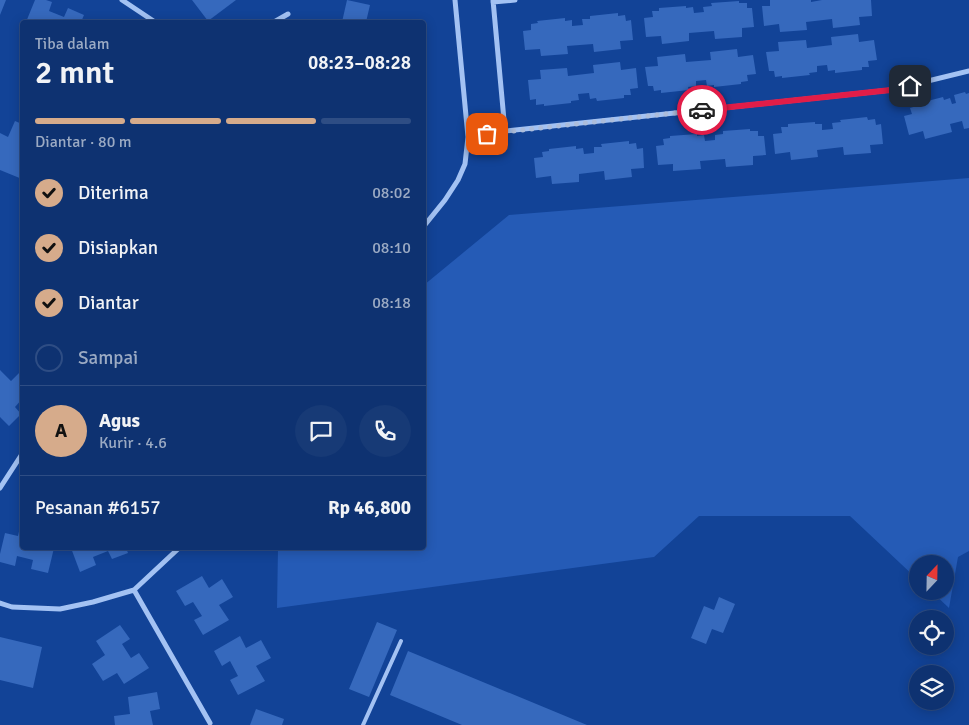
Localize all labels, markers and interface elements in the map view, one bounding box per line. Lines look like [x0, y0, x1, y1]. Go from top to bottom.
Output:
text: Tiba dalam [35, 34, 109, 54]
text: 08:23–08:28 [308, 51, 411, 75]
text: 2 mnt [35, 53, 114, 92]
pin [889, 65, 931, 107]
icon: home [896, 72, 924, 100]
courier [677, 85, 727, 135]
icon: car [688, 96, 716, 124]
pin [466, 113, 508, 155]
icon: bag [473, 120, 501, 148]
text: Diantar · 80 m [35, 132, 132, 152]
icon: check [35, 179, 63, 207]
text: Diterima [78, 181, 149, 205]
text: 08:02 [372, 183, 411, 203]
icon: check [35, 234, 63, 262]
text: Disiapkan [78, 236, 158, 260]
text: 08:10 [372, 238, 411, 258]
icon: check [35, 289, 63, 317]
text: Diantar [78, 291, 139, 315]
text: 08:18 [372, 293, 411, 313]
text: Sampai [78, 346, 138, 370]
button: chat [295, 405, 347, 457]
button: phone [359, 405, 411, 457]
text: Agus [99, 409, 140, 433]
text: A [55, 419, 67, 443]
text: Kurir · 4.6 [99, 433, 167, 453]
text: Pesanan #6157 [35, 496, 161, 520]
text: Rp 46,800 [328, 496, 411, 520]
north arrow [909, 555, 954, 600]
map controls [909, 555, 954, 710]
button: locate [909, 610, 954, 655]
button: layers [909, 665, 954, 710]

